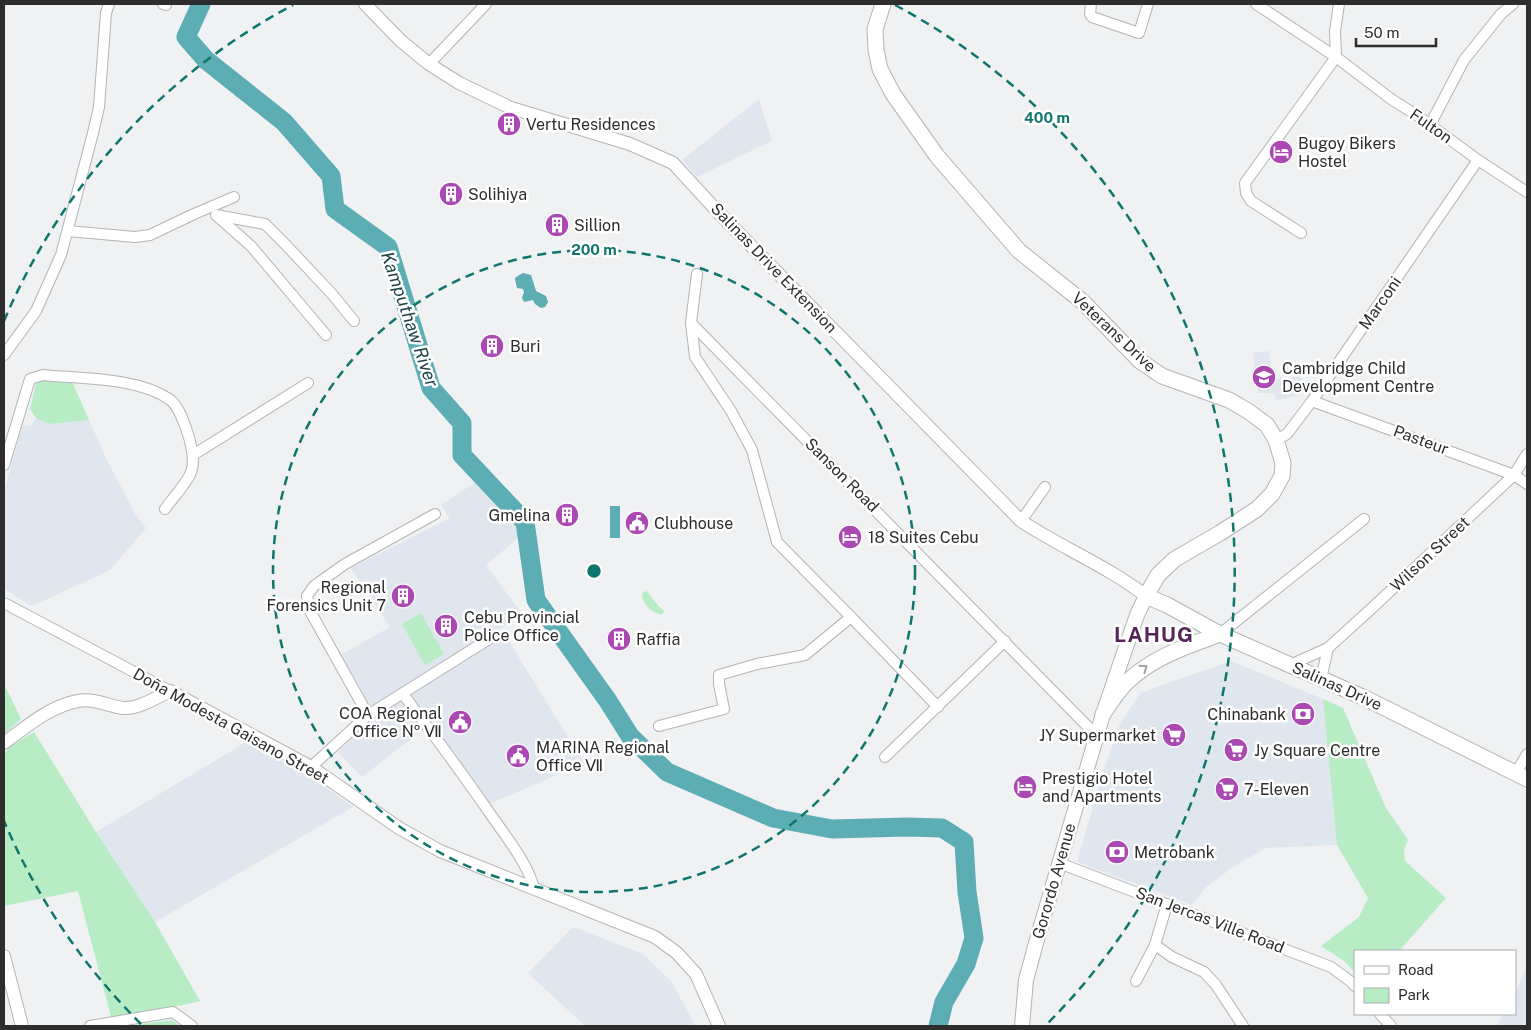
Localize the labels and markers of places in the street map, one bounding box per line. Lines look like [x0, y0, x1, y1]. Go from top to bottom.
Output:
building icon: Vertu Residences [496, 111, 522, 137]
place label: Vertu Residences [526, 115, 656, 134]
place label: Bugoy Bikers Hostel [1298, 134, 1396, 171]
hotel icon: Bugoy Bikers Hostel [1268, 139, 1294, 165]
building icon: Solihiya [438, 181, 464, 207]
place label: Solihiya [468, 185, 527, 204]
building icon: Sillion [544, 212, 570, 238]
place label: Sillion [574, 216, 620, 235]
building icon: Buri [479, 333, 505, 359]
place label: Buri [510, 337, 540, 356]
place label: Cambridge Child Development Centre [1282, 359, 1434, 396]
school or university icon: Cambridge Child Development Centre [1251, 364, 1277, 390]
building icon: Gmelina [554, 502, 580, 528]
place label: Gmelina [488, 506, 550, 525]
public building icon: Clubhouse [624, 510, 650, 536]
place label: Clubhouse [654, 514, 733, 533]
hotel icon: 18 Suites Cebu [837, 524, 863, 550]
place label: 18 Suites Cebu [868, 528, 979, 547]
centre of rings [585, 562, 603, 580]
place label: Regional Forensics Unit 7 [267, 578, 386, 615]
building icon: Regional Forensics Unit 7 [390, 583, 416, 609]
place label: Cebu Provincial Police Office [464, 608, 580, 645]
building icon: Cebu Provincial Police Office [433, 613, 459, 639]
building icon: Raffia [606, 626, 632, 652]
place label: Raffia [636, 630, 680, 649]
bank icon: Chinabank [1290, 701, 1316, 727]
place label: COA Regional Office № Ⅶ [339, 704, 442, 741]
place label: Chinabank [1207, 705, 1286, 724]
public building icon: COA Regional Office № Ⅶ [447, 709, 473, 735]
supermarket icon: JY Supermarket [1161, 722, 1187, 748]
place label: JY Supermarket [1039, 726, 1156, 745]
supermarket icon: Jy Square Centre [1223, 737, 1249, 763]
place label: MARINA Regional Office Ⅶ [536, 738, 670, 775]
place label: Jy Square Centre [1254, 741, 1380, 760]
public building icon: MARINA Regional Office Ⅶ [505, 743, 531, 769]
place label: Prestigio Hotel and Apartments [1042, 769, 1161, 806]
hotel icon: Prestigio Hotel and Apartments [1012, 774, 1038, 800]
supermarket icon: 7-Eleven [1214, 776, 1240, 802]
place label: 7-Eleven [1244, 780, 1309, 799]
bank icon: Metrobank [1104, 839, 1130, 865]
place label: Metrobank [1134, 843, 1215, 862]

